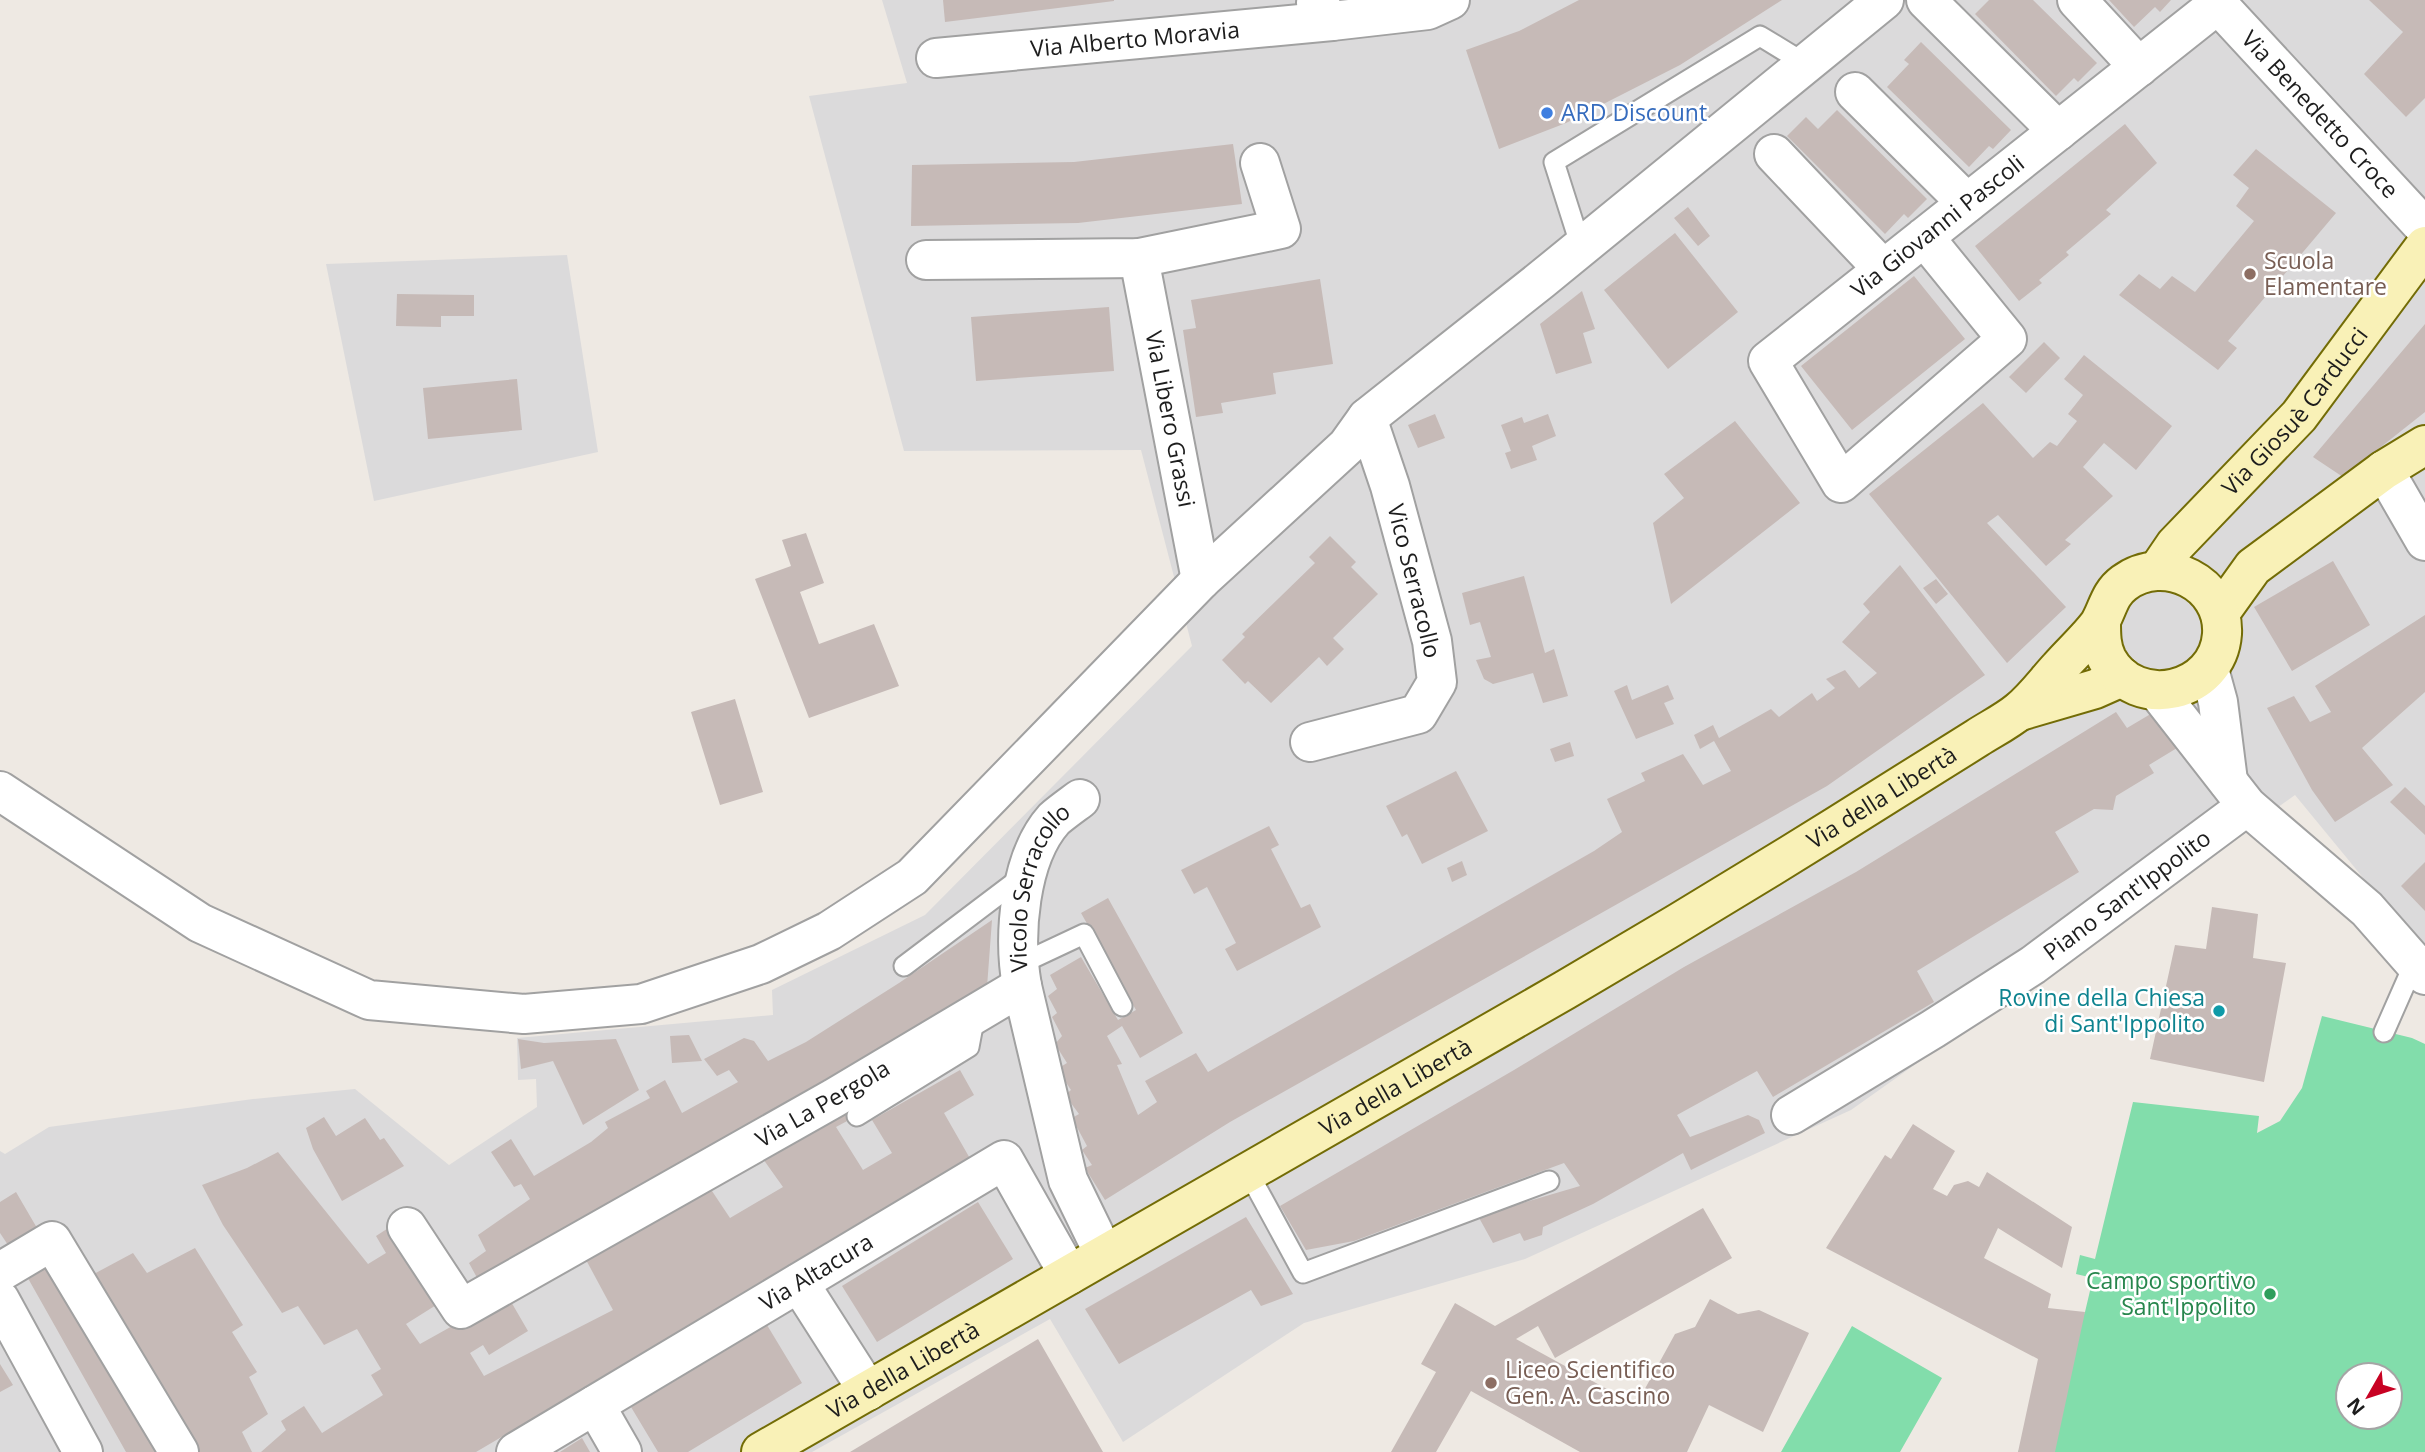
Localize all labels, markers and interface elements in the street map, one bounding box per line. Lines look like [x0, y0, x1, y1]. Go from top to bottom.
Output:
street label: Via Alberto Moravia [1029, 13, 1241, 64]
street label: Via Benedetto Croce [2235, 23, 2406, 205]
place label: ARD Discount [1561, 96, 1707, 128]
marker: ARD Discount [1539, 105, 1555, 121]
street label: Via Giovanni Pascoli [1844, 147, 2030, 304]
place label: Scuola Elamentare [2264, 244, 2387, 302]
marker: Scuola Elamentare [2242, 266, 2258, 282]
street label: Via Giosuè Carducci [2214, 320, 2374, 502]
street label: Via Libero Grassi [1138, 328, 1204, 510]
street label: Vico Serracollo [1380, 500, 1450, 661]
street label: Via della Libertà [1800, 738, 1962, 856]
street label: Vicolo Serracollo [1001, 795, 1076, 973]
street label: Piano Sant'Ippolito [2036, 821, 2217, 967]
place label: Rovine della Chiesa di Sant'Ippolito [1998, 981, 2205, 1039]
marker: Rovine della Chiesa di Sant'Ippolito [2211, 1003, 2227, 1019]
street label: Via della Libertà [1313, 1030, 1477, 1143]
street label: Via La Pergola [749, 1051, 895, 1154]
street label: Via Altacura [753, 1225, 879, 1318]
place label: Campo sportivo Sant'Ippolito [2086, 1264, 2256, 1322]
marker: Campo sportivo Sant'Ippolito [2262, 1286, 2278, 1302]
street label: Via della Libertà [821, 1313, 985, 1426]
place label: Liceo Scientifico Gen. A. Cascino [1505, 1353, 1675, 1411]
north arrow [2334, 1361, 2404, 1431]
marker: Liceo Scientifico Gen. A. Cascino [1483, 1375, 1499, 1391]
text: N [2341, 1393, 2371, 1421]

